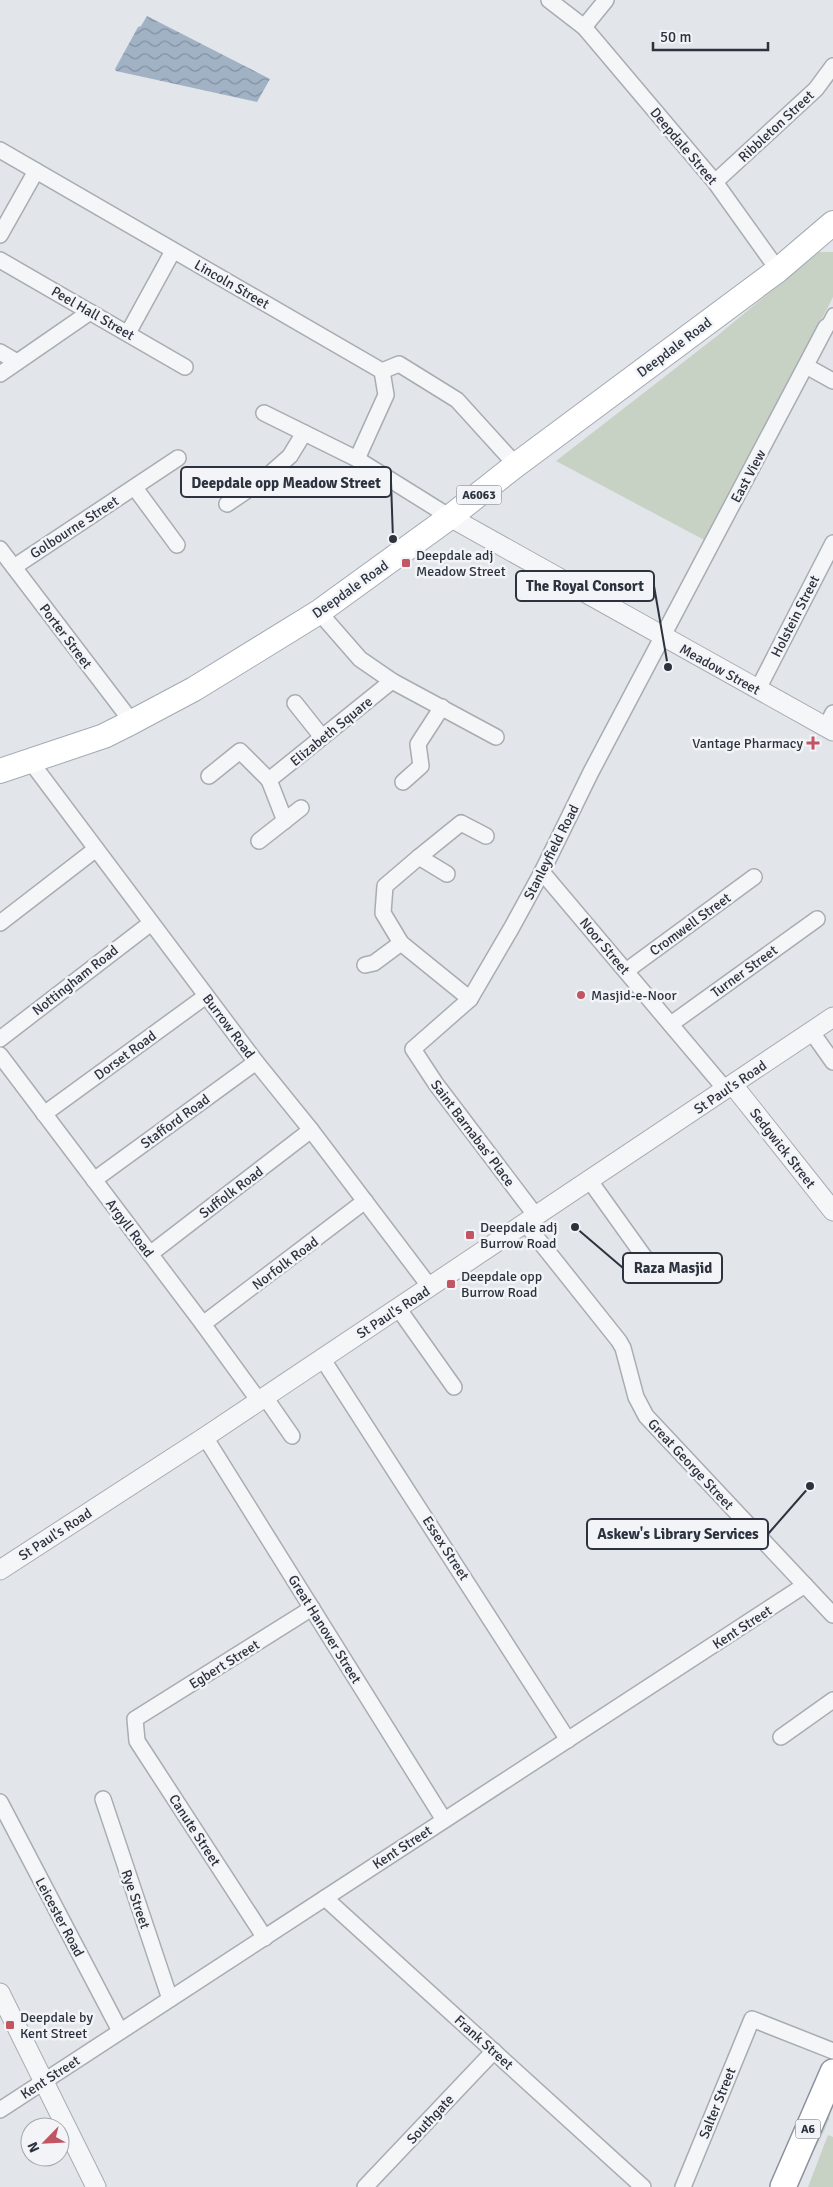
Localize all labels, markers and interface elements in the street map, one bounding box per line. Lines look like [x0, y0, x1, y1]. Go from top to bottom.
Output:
scale bar [653, 20, 768, 52]
text: 50 m [660, 28, 691, 46]
street label: Ribbleton Street [735, 87, 818, 166]
street label: Deepdale Street [646, 104, 721, 188]
street label: Lincoln Street [191, 256, 272, 313]
street label: Peel Hall Street [48, 283, 137, 344]
street label: Deepdale Road [634, 314, 715, 381]
street label: East View [727, 447, 770, 506]
callout: Deepdale opp Meadow Street [181, 467, 391, 497]
text: Deepdale opp Meadow Street [191, 474, 381, 492]
road number: A6063 [456, 486, 502, 504]
street label: Golbourne Street [27, 492, 122, 562]
place label: Deepdale adj Meadow Street [416, 547, 506, 580]
street label: Deepdale Road [309, 557, 392, 622]
marker: Deepdale adj Meadow Street [400, 557, 412, 569]
callout: The Royal Consort [516, 571, 654, 601]
street label: Holstein Street [768, 572, 823, 660]
text: The Royal Consort [526, 577, 644, 595]
street label: Porter Street [36, 601, 96, 672]
street label: Meadow Street [676, 640, 763, 699]
street label: Elizabeth Square [287, 693, 376, 770]
place label: Vantage Pharmacy [692, 735, 803, 752]
marker: Vantage Pharmacy [807, 737, 819, 749]
street label: Stanleyfield Road [520, 802, 583, 903]
street label: Cromwell Street [646, 889, 734, 960]
street label: Noor Street [576, 915, 633, 978]
street label: Nottingham Road [29, 942, 122, 1019]
street label: Turner Street [708, 942, 781, 1001]
place label: Masjid-e-Noor [591, 987, 678, 1004]
marker: Masjid-e-Noor [575, 989, 587, 1001]
street label: Burrow Road [199, 991, 258, 1062]
street label: Dorset Road [91, 1027, 160, 1084]
street label: St Paul's Road [691, 1057, 770, 1118]
street label: Saint Barnabas' Place [427, 1077, 518, 1190]
street label: Stafford Road [137, 1091, 213, 1152]
street label: Sedgwick Street [746, 1105, 819, 1192]
street label: Suffolk Road [196, 1163, 267, 1222]
street label: Argyll Road [102, 1196, 157, 1261]
place label: Deepdale adj Burrow Road [480, 1219, 557, 1252]
marker: Deepdale adj Burrow Road [464, 1229, 476, 1241]
street label: Norfolk Road [249, 1233, 322, 1294]
callout: Raza Masjid [623, 1253, 722, 1283]
text: Raza Masjid [634, 1259, 712, 1277]
place label: Deepdale opp Burrow Road [461, 1268, 542, 1301]
marker: Deepdale opp Burrow Road [445, 1278, 457, 1290]
street label: St Paul's Road [353, 1282, 433, 1342]
street label: Great George Street [644, 1415, 737, 1513]
street label: St Paul's Road [15, 1504, 95, 1564]
street label: Essex Street [419, 1513, 473, 1584]
callout: Askew's Library Services [587, 1519, 768, 1549]
text: Askew's Library Services [597, 1525, 759, 1543]
street label: Great Hanover Street [284, 1572, 365, 1687]
street label: Kent Street [709, 1602, 775, 1653]
street label: Egbert Street [186, 1636, 263, 1693]
street label: Canute Street [165, 1791, 224, 1869]
street label: Kent Street [369, 1822, 435, 1873]
street label: Rye Street [118, 1867, 154, 1931]
street label: Leicester Road [32, 1875, 88, 1960]
place label: Deepdale by Kent Street [20, 2009, 93, 2042]
street label: Frank Street [451, 2012, 517, 2073]
marker: Deepdale by Kent Street [4, 2019, 16, 2031]
street label: Kent Street [17, 2052, 83, 2103]
street label: Salter Street [695, 2065, 739, 2141]
street label: Southgate [403, 2091, 458, 2148]
north arrow [20, 2117, 70, 2167]
road number: A6 [796, 2120, 820, 2138]
text: N [24, 2139, 43, 2155]

